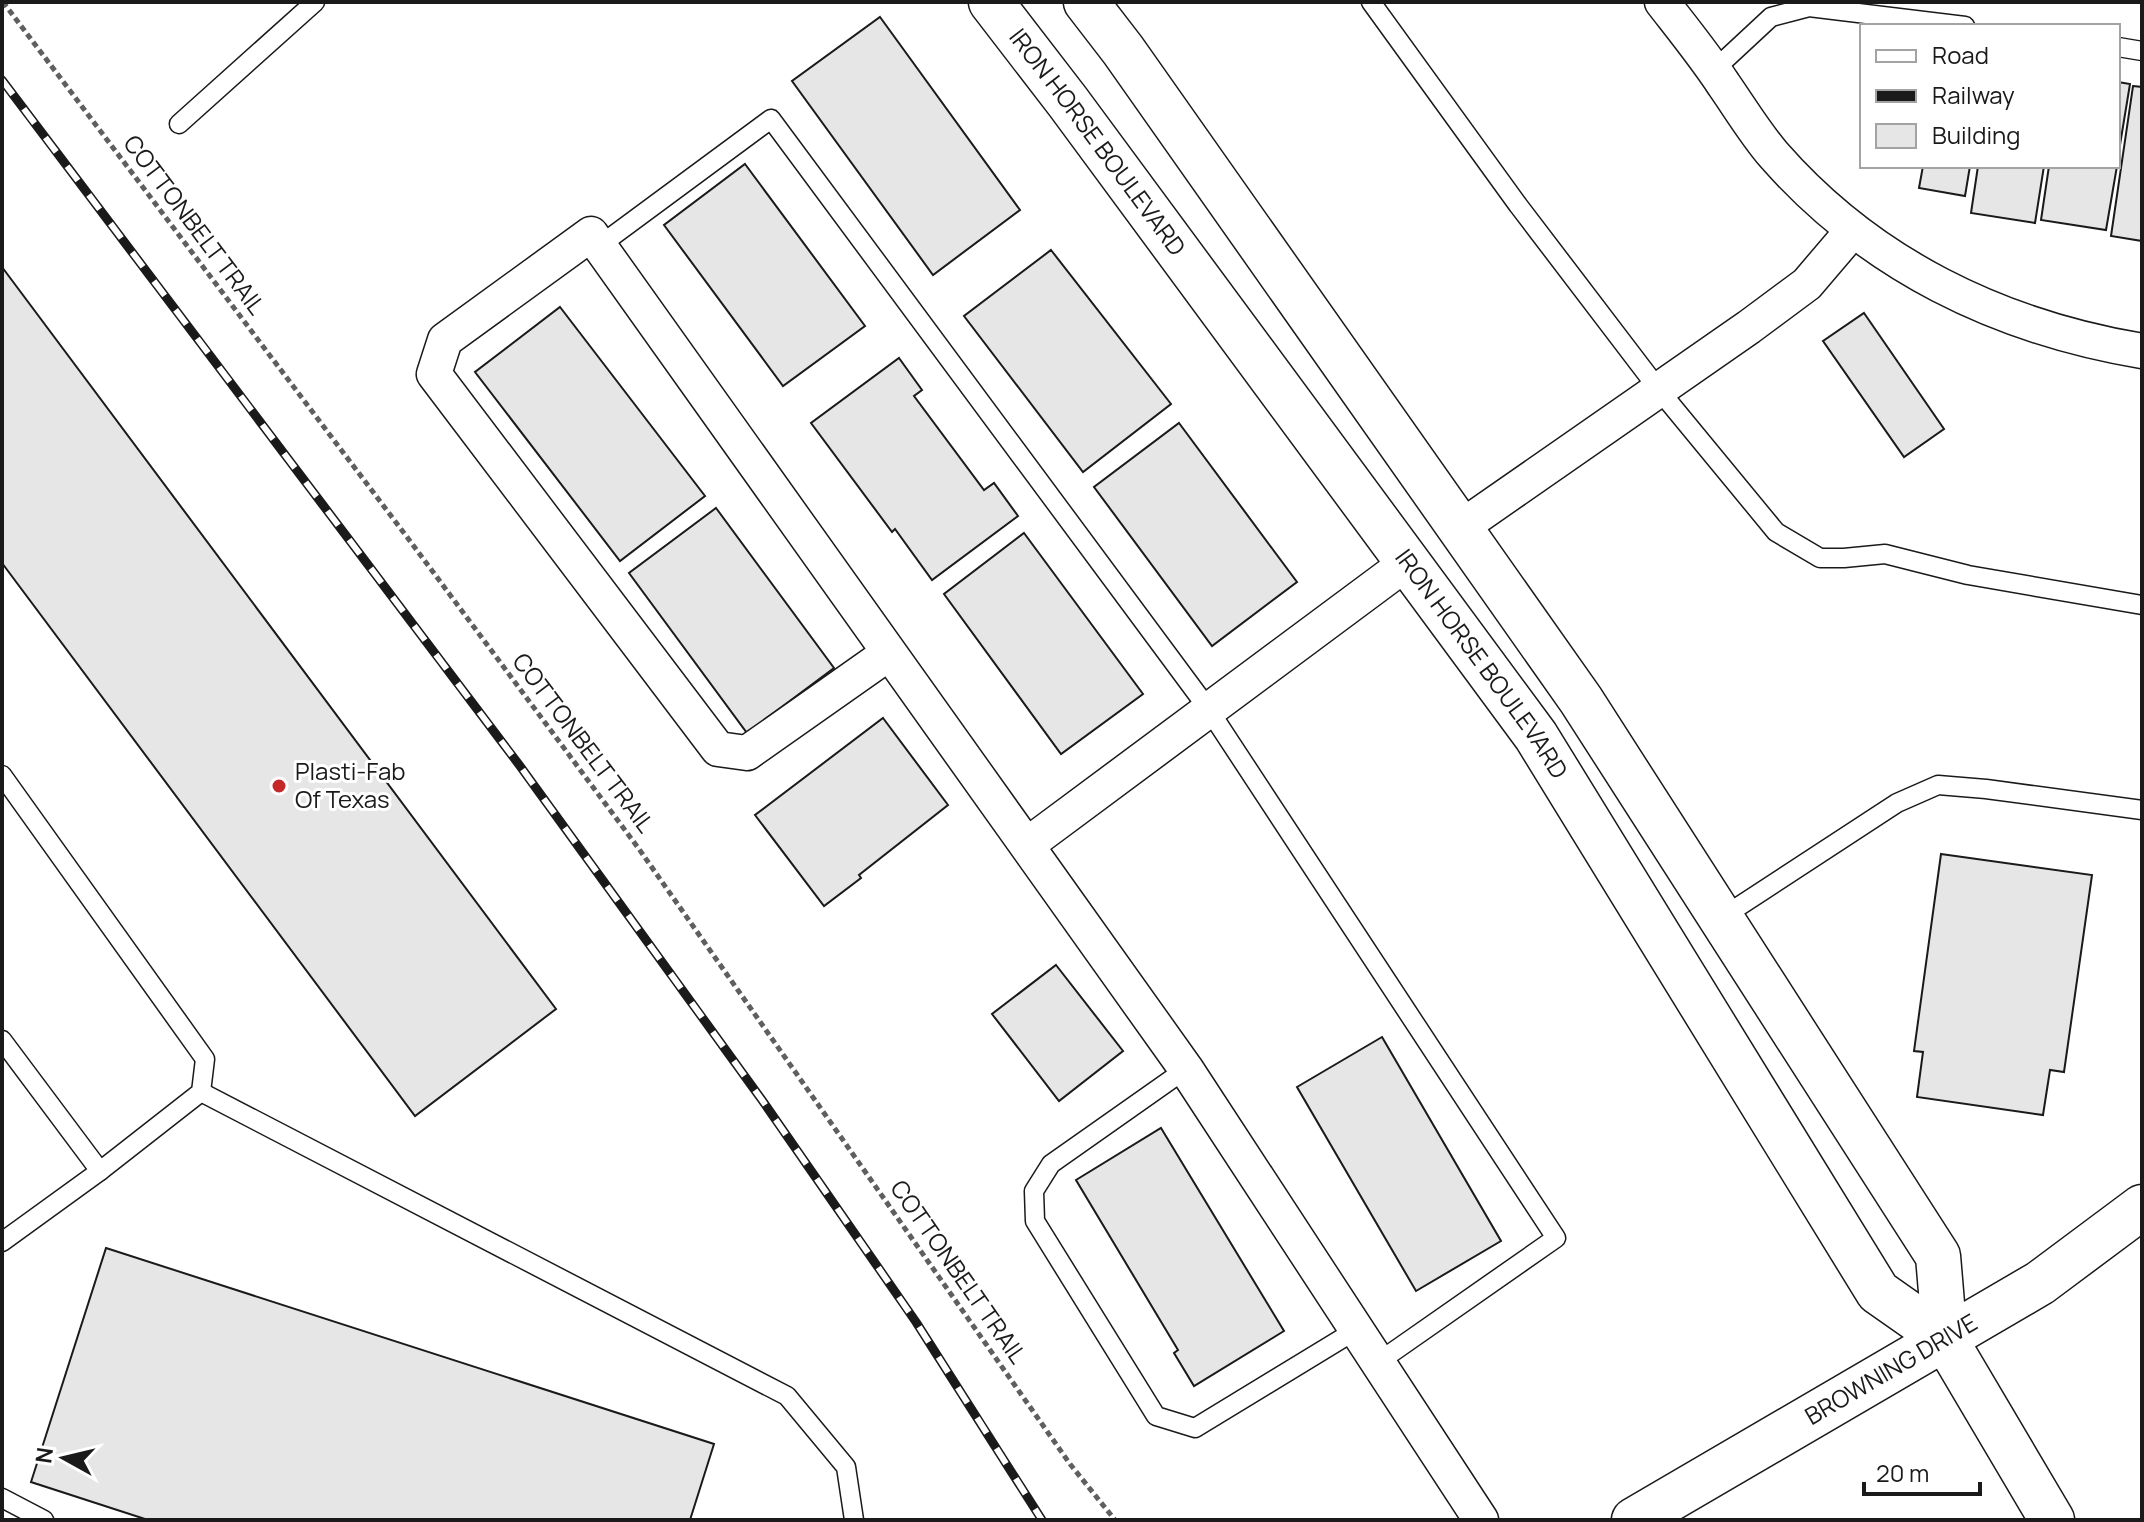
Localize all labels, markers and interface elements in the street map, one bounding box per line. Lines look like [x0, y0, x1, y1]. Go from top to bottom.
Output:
street label: IRON HORSE BOULEVARD [1002, 21, 1194, 262]
legend [1860, 24, 2120, 168]
text: Road [1932, 38, 1989, 71]
text: Railway [1932, 78, 2015, 111]
text: Building [1932, 118, 2020, 151]
street label: COTTONBELT TRAIL [117, 127, 274, 321]
street label: IRON HORSE BOULEVARD [1388, 542, 1576, 784]
street label: COTTONBELT TRAIL [506, 645, 663, 839]
place label: Plasti-Fab Of Texas [295, 754, 405, 815]
marker: Plasti-Fab Of Texas [270, 777, 288, 795]
street label: COTTONBELT TRAIL [883, 1173, 1035, 1370]
street label: BROWNING DRIVE [1798, 1305, 1983, 1432]
north arrow [24, 1418, 104, 1498]
text: N [28, 1445, 60, 1465]
scale bar [1864, 1446, 1980, 1496]
text: 20 m [1876, 1456, 1929, 1489]

